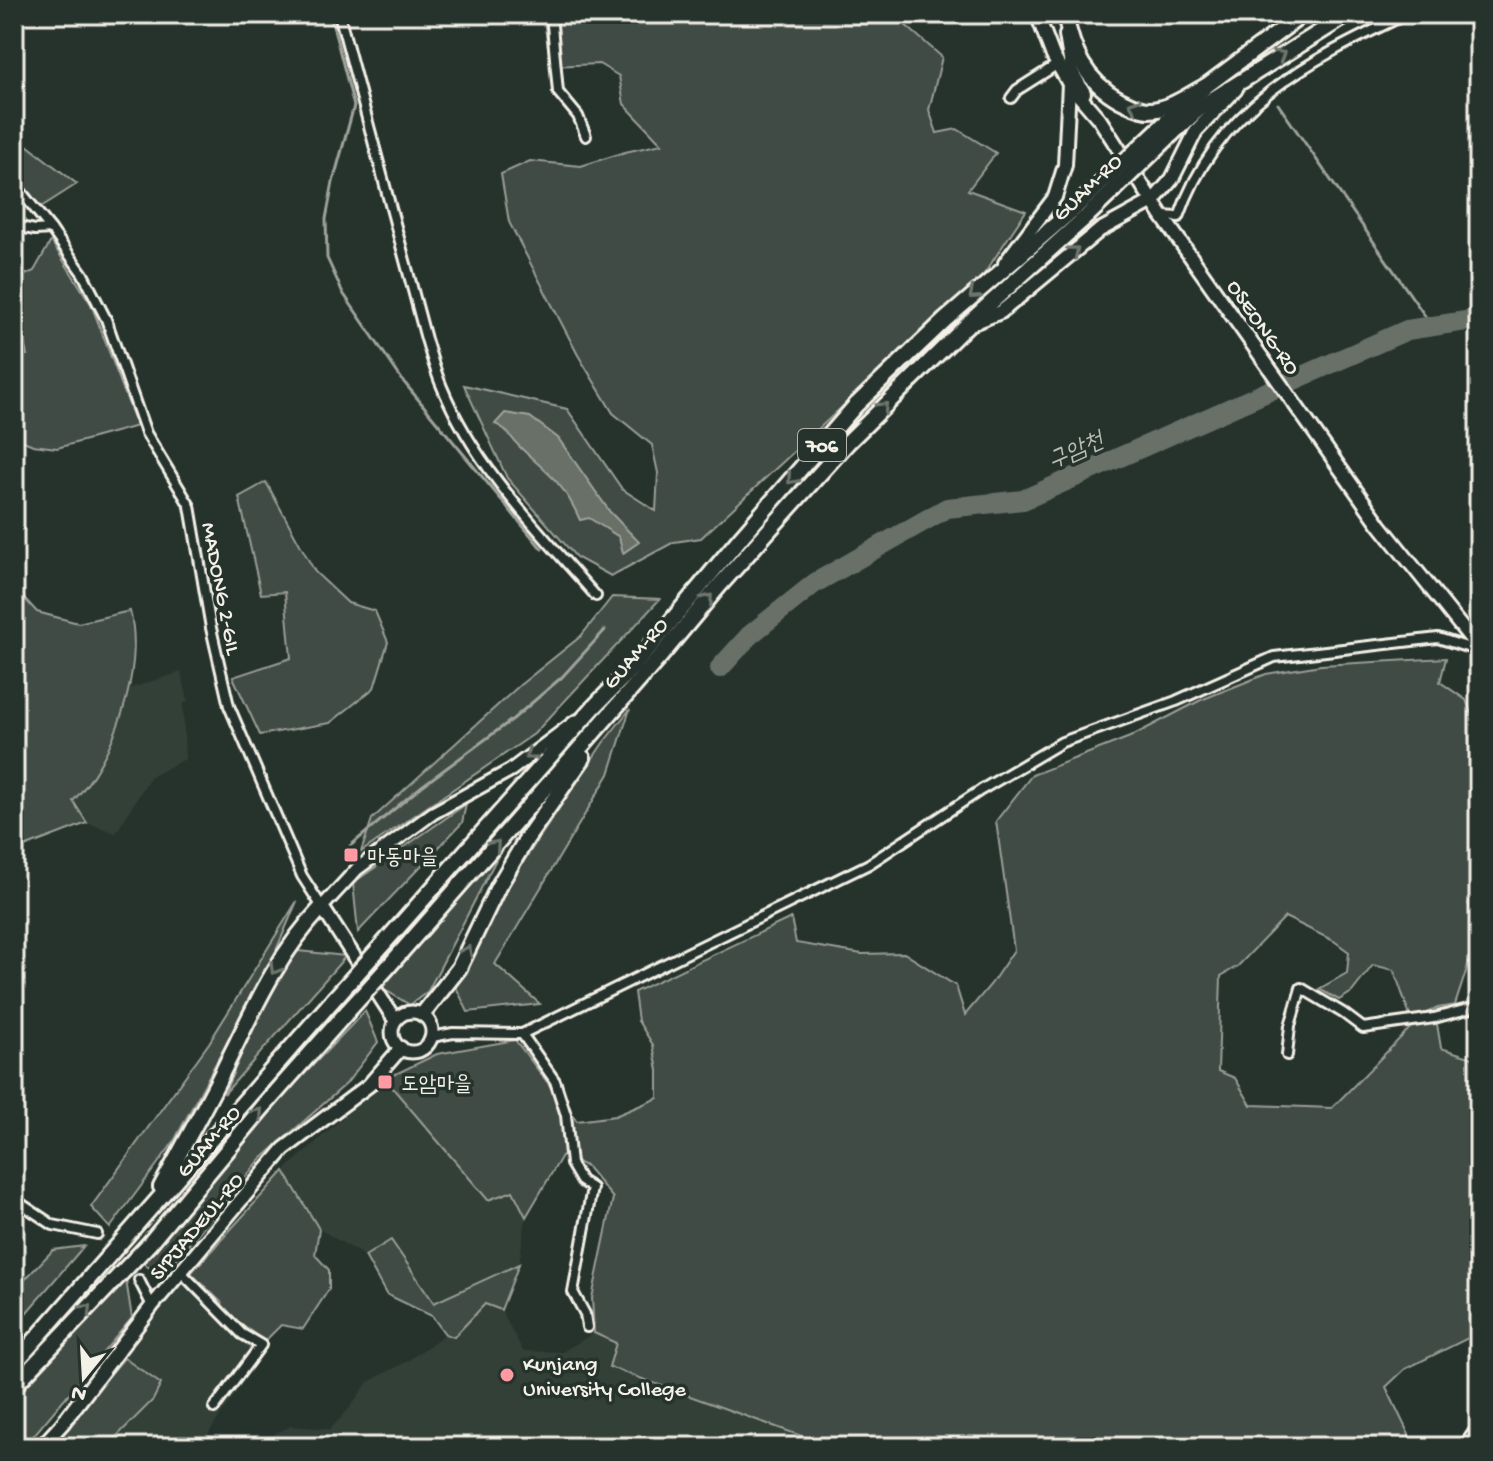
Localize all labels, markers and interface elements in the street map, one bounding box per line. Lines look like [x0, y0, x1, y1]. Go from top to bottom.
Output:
one-way arrow [1271, 50, 1286, 65]
one-way arrow [1128, 99, 1142, 115]
street label: GUAM-RO [1049, 149, 1129, 228]
one-way arrow [1065, 246, 1080, 261]
street label: OSEONG-RO [1219, 276, 1304, 381]
one-way arrow [969, 284, 984, 299]
one-way arrow [874, 402, 888, 416]
water label: 구암천 [1044, 426, 1111, 477]
road number: 706 [798, 429, 846, 461]
one-way arrow [787, 469, 802, 484]
street label: MADONG 2-GIL [194, 520, 245, 658]
one-way arrow [698, 594, 713, 608]
street label: GUAM-RO [599, 613, 675, 696]
one-way arrow [525, 746, 539, 760]
one-way arrow [485, 840, 500, 855]
marker: 마동마을 [342, 846, 360, 864]
place label: 마동마을 [367, 846, 438, 872]
one-way arrow [457, 944, 473, 959]
one-way arrow [270, 960, 285, 975]
marker: 도암마을 [376, 1073, 394, 1091]
place label: 도암마을 [401, 1073, 472, 1099]
street label: GUAM-RO [172, 1101, 248, 1184]
one-way arrow [248, 1108, 263, 1122]
street label: SIPJADEUL-RO [145, 1168, 251, 1287]
one-way arrow [78, 1304, 93, 1318]
north arrow [44, 1337, 124, 1417]
place label: Kunjang University College [523, 1353, 687, 1404]
marker: Kunjang University College [498, 1366, 516, 1384]
text: N [68, 1378, 90, 1407]

